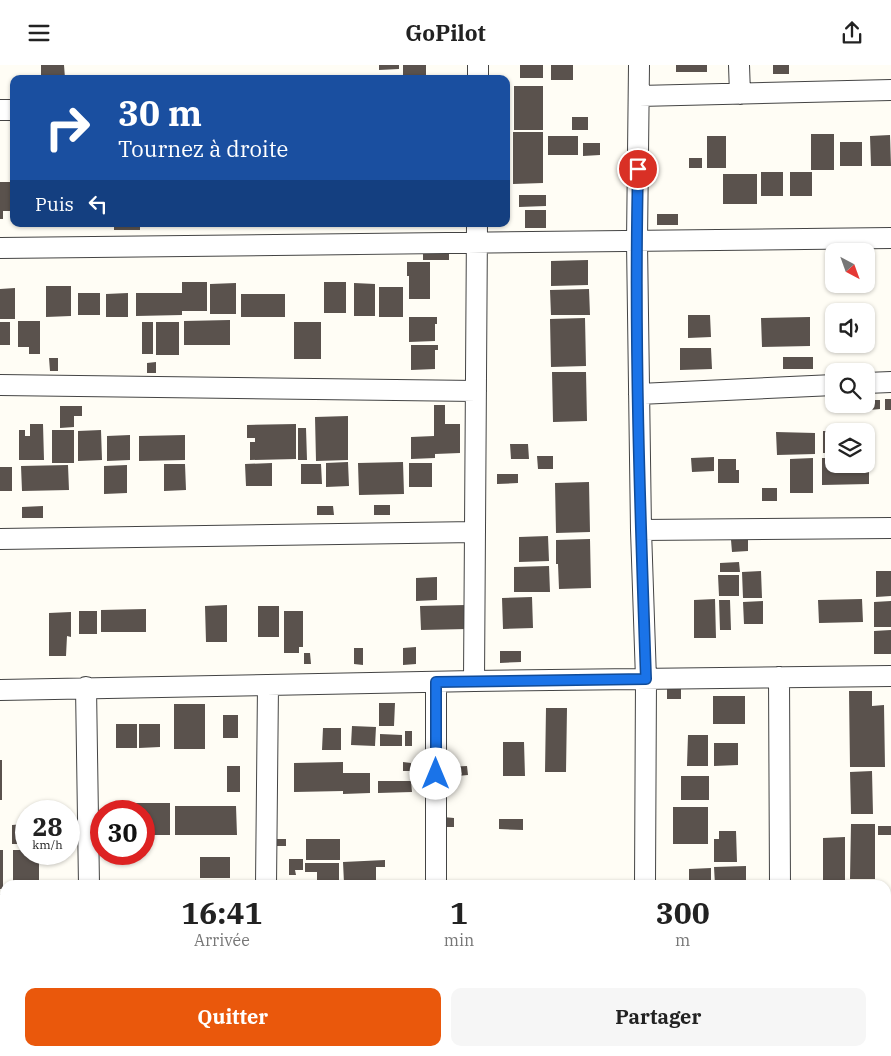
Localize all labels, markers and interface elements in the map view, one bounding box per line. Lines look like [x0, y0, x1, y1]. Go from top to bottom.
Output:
text: GoPilot [405, 18, 486, 47]
icon: menu [25, 19, 53, 47]
icon: share [838, 19, 866, 47]
text: 30 m [118, 90, 202, 136]
icon: right [35, 95, 100, 160]
text: Tournez à droite [118, 134, 288, 163]
pin [617, 148, 659, 190]
icon: arrive [624, 155, 652, 183]
icon: left [84, 190, 112, 218]
text: Puis [35, 192, 74, 216]
north arrow [825, 243, 875, 293]
map controls [825, 243, 875, 473]
button: sound [825, 303, 875, 353]
button: search [825, 363, 875, 413]
button: layers [825, 423, 875, 473]
position arrow [409, 747, 461, 799]
speed limit sign: 30 [90, 800, 155, 865]
text: 28 [32, 810, 63, 843]
text: km/h [32, 837, 63, 852]
text: 16:41 [181, 893, 262, 932]
text: 1 [450, 893, 468, 932]
text: 300 [656, 893, 710, 932]
text: Arrivée [194, 930, 250, 950]
text: min [444, 930, 474, 950]
text: m [675, 930, 690, 950]
button: Quitter [25, 988, 441, 1046]
button: Partager [451, 988, 866, 1046]

